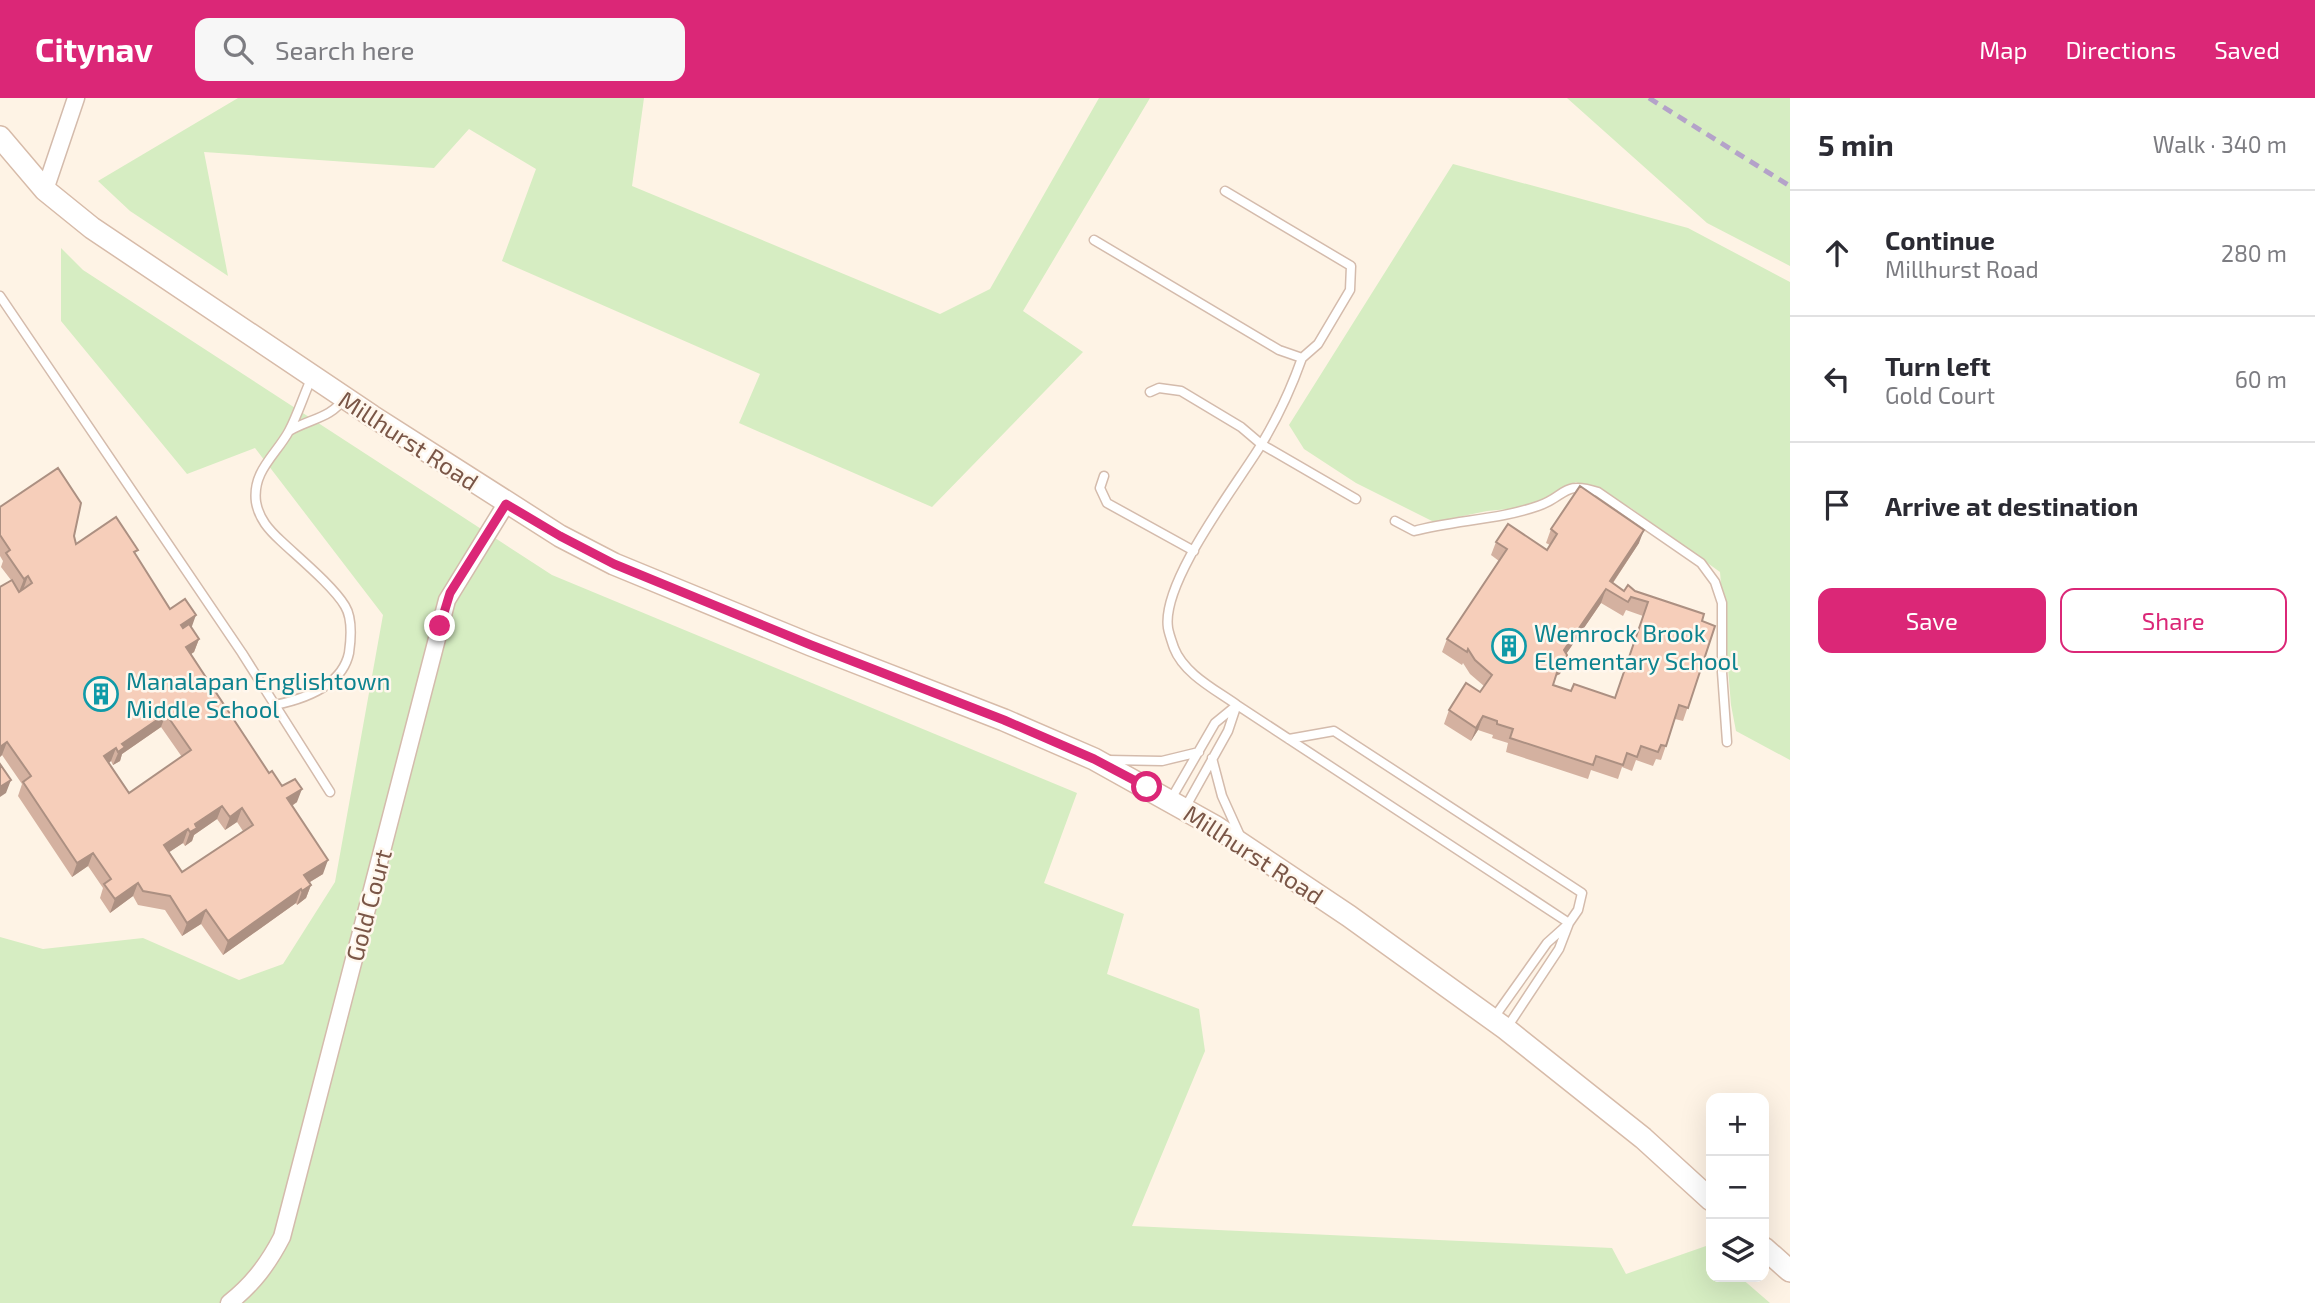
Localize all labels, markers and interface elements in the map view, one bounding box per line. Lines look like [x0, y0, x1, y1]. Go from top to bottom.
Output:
search box [195, 18, 685, 81]
text: Citynav [35, 29, 153, 69]
icon: search [219, 30, 257, 68]
text: Search here [275, 34, 415, 65]
text: Map [1979, 35, 2027, 64]
text: Directions [2065, 35, 2176, 64]
text: Saved [2214, 35, 2280, 64]
text: 5 min [1818, 126, 1894, 162]
text: Walk · 340 m [2153, 130, 2287, 158]
text: Continue [1885, 224, 1995, 255]
icon: ahead [1818, 234, 1856, 272]
text: 280 m [2221, 239, 2287, 267]
text: Millhurst Road [1885, 255, 2039, 283]
text: Turn left [1885, 350, 1991, 381]
icon: left [1818, 360, 1856, 398]
text: 60 m [2235, 365, 2287, 393]
text: Gold Court [1885, 381, 1995, 409]
street label: Millhurst Road [334, 384, 484, 496]
icon: arrive [1818, 486, 1856, 524]
text: Arrive at destination [1885, 490, 2138, 521]
button: Save [1818, 588, 2046, 653]
button: Share [2060, 588, 2287, 653]
route end [424, 610, 455, 641]
place label: Wemrock Brook Elementary School [1534, 618, 1738, 675]
building icon: Wemrock Brook Elementary School [1490, 627, 1528, 665]
place label: Manalapan Englishtown Middle School [126, 666, 390, 723]
building icon: Manalapan Englishtown Middle School [82, 675, 120, 713]
route start [1131, 771, 1162, 802]
street label: Millhurst Road [1179, 798, 1329, 910]
street label: Gold Court [339, 846, 397, 964]
map controls [1706, 1093, 1769, 1282]
button: + [1706, 1093, 1769, 1156]
button: − [1706, 1156, 1769, 1219]
button: layers [1706, 1219, 1769, 1282]

